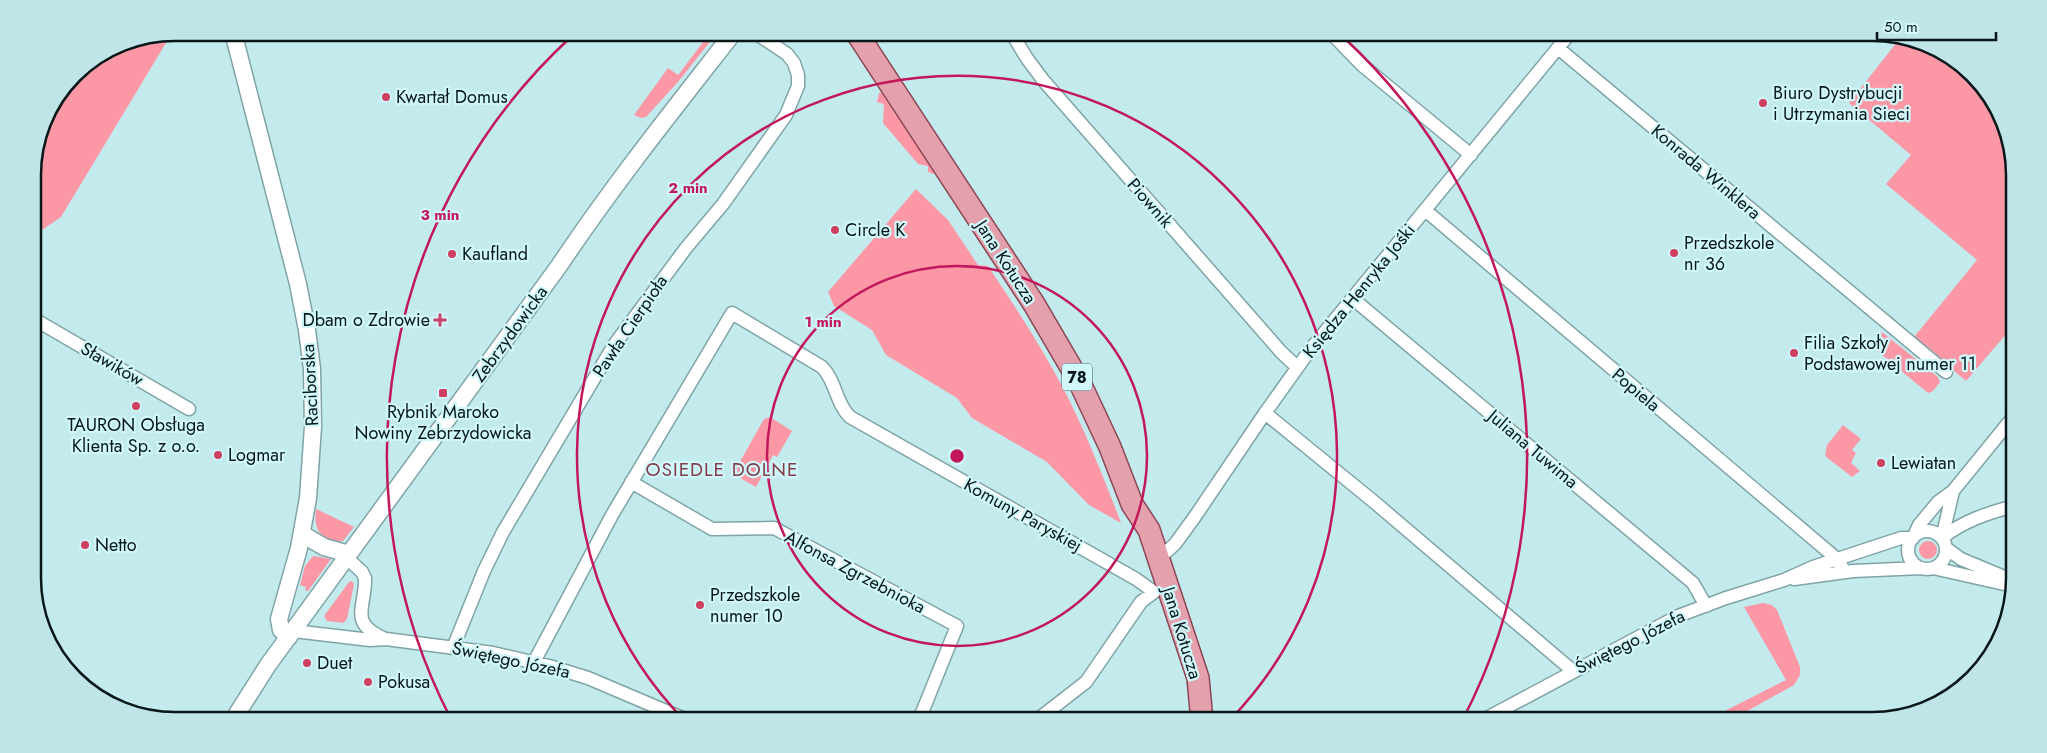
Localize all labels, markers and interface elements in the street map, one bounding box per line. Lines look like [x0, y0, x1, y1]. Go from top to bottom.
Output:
scale bar [1877, 10, 1996, 42]
text: 50 m [1884, 16, 1918, 38]
place label: Biuro Dystrybucji i Utrzymania Sieci [1773, 80, 1910, 127]
place label: Kwartał Domus [396, 84, 508, 110]
marker: Kwartał Domus [380, 91, 392, 103]
marker: Biuro Dystrybucji i Utrzymania Sieci [1757, 97, 1769, 109]
street label: Konrada Winklera [1645, 118, 1767, 226]
street label: Piownik [1121, 172, 1179, 234]
text: 2 min [668, 177, 708, 199]
text: 3 min [421, 204, 459, 226]
street label: Jana Kotucza [968, 213, 1043, 309]
place label: Circle K [845, 217, 906, 243]
street label: Księdza Henryka Jośki [1297, 218, 1421, 364]
marker: Circle K [829, 224, 841, 236]
place label: Przedszkole nr 36 [1684, 230, 1774, 277]
place label: Kaufland [462, 241, 528, 267]
marker: Przedszkole nr 36 [1668, 247, 1680, 259]
marker: Kaufland [446, 248, 458, 260]
street label: Pawła Cierpioła [586, 270, 674, 382]
street label: Zebrzydowicka [466, 280, 554, 388]
place label: Dbam o Zdrowie [302, 307, 430, 333]
text: 1 min [804, 311, 842, 333]
marker: Dbam o Zdrowie [434, 314, 446, 326]
place label: Filia Szkoły Podstawowej numer 11 [1804, 330, 1976, 377]
street label: Sławików [76, 336, 149, 393]
street label: Raciborska [295, 343, 325, 427]
marker: Filia Szkoły Podstawowej numer 11 [1788, 347, 1800, 359]
street label: Popiela [1606, 362, 1666, 418]
road number: 78 [1062, 364, 1092, 391]
marker: Rybnik Maroko Nowiny Zebrzydowicka [437, 387, 449, 399]
place label: Rybnik Maroko Nowiny Zebrzydowicka [354, 399, 532, 446]
marker: TAURON Obsługa Klienta Sp. z o.o. [130, 400, 142, 412]
street label: Juliana Tuwima [1481, 402, 1584, 495]
place label: TAURON Obsługa Klienta Sp. z o.o. [67, 412, 205, 459]
place label: Logmar [228, 442, 286, 468]
centre of rings [948, 447, 966, 465]
marker: Logmar [212, 449, 224, 461]
place label: Lewiatan [1891, 450, 1956, 476]
district label: OSIEDLE DOLNE [646, 456, 798, 483]
marker: Lewiatan [1875, 457, 1887, 469]
street label: Komuny Paryskiej [959, 472, 1087, 558]
street label: Alfonsa Zgrzebnioka [780, 524, 930, 620]
place label: Netto [95, 532, 137, 558]
marker: Netto [79, 539, 91, 551]
place label: Przedszkole numer 10 [710, 582, 800, 629]
street label: Jana Kotucza [1155, 582, 1208, 682]
marker: Przedszkole numer 10 [694, 599, 706, 611]
street label: Świętego Józefa [1571, 603, 1689, 681]
street label: Świętego Józefa [450, 635, 572, 685]
place label: Duet [317, 650, 353, 676]
marker: Duet [301, 657, 313, 669]
place label: Pokusa [378, 669, 430, 695]
marker: Pokusa [362, 676, 374, 688]

